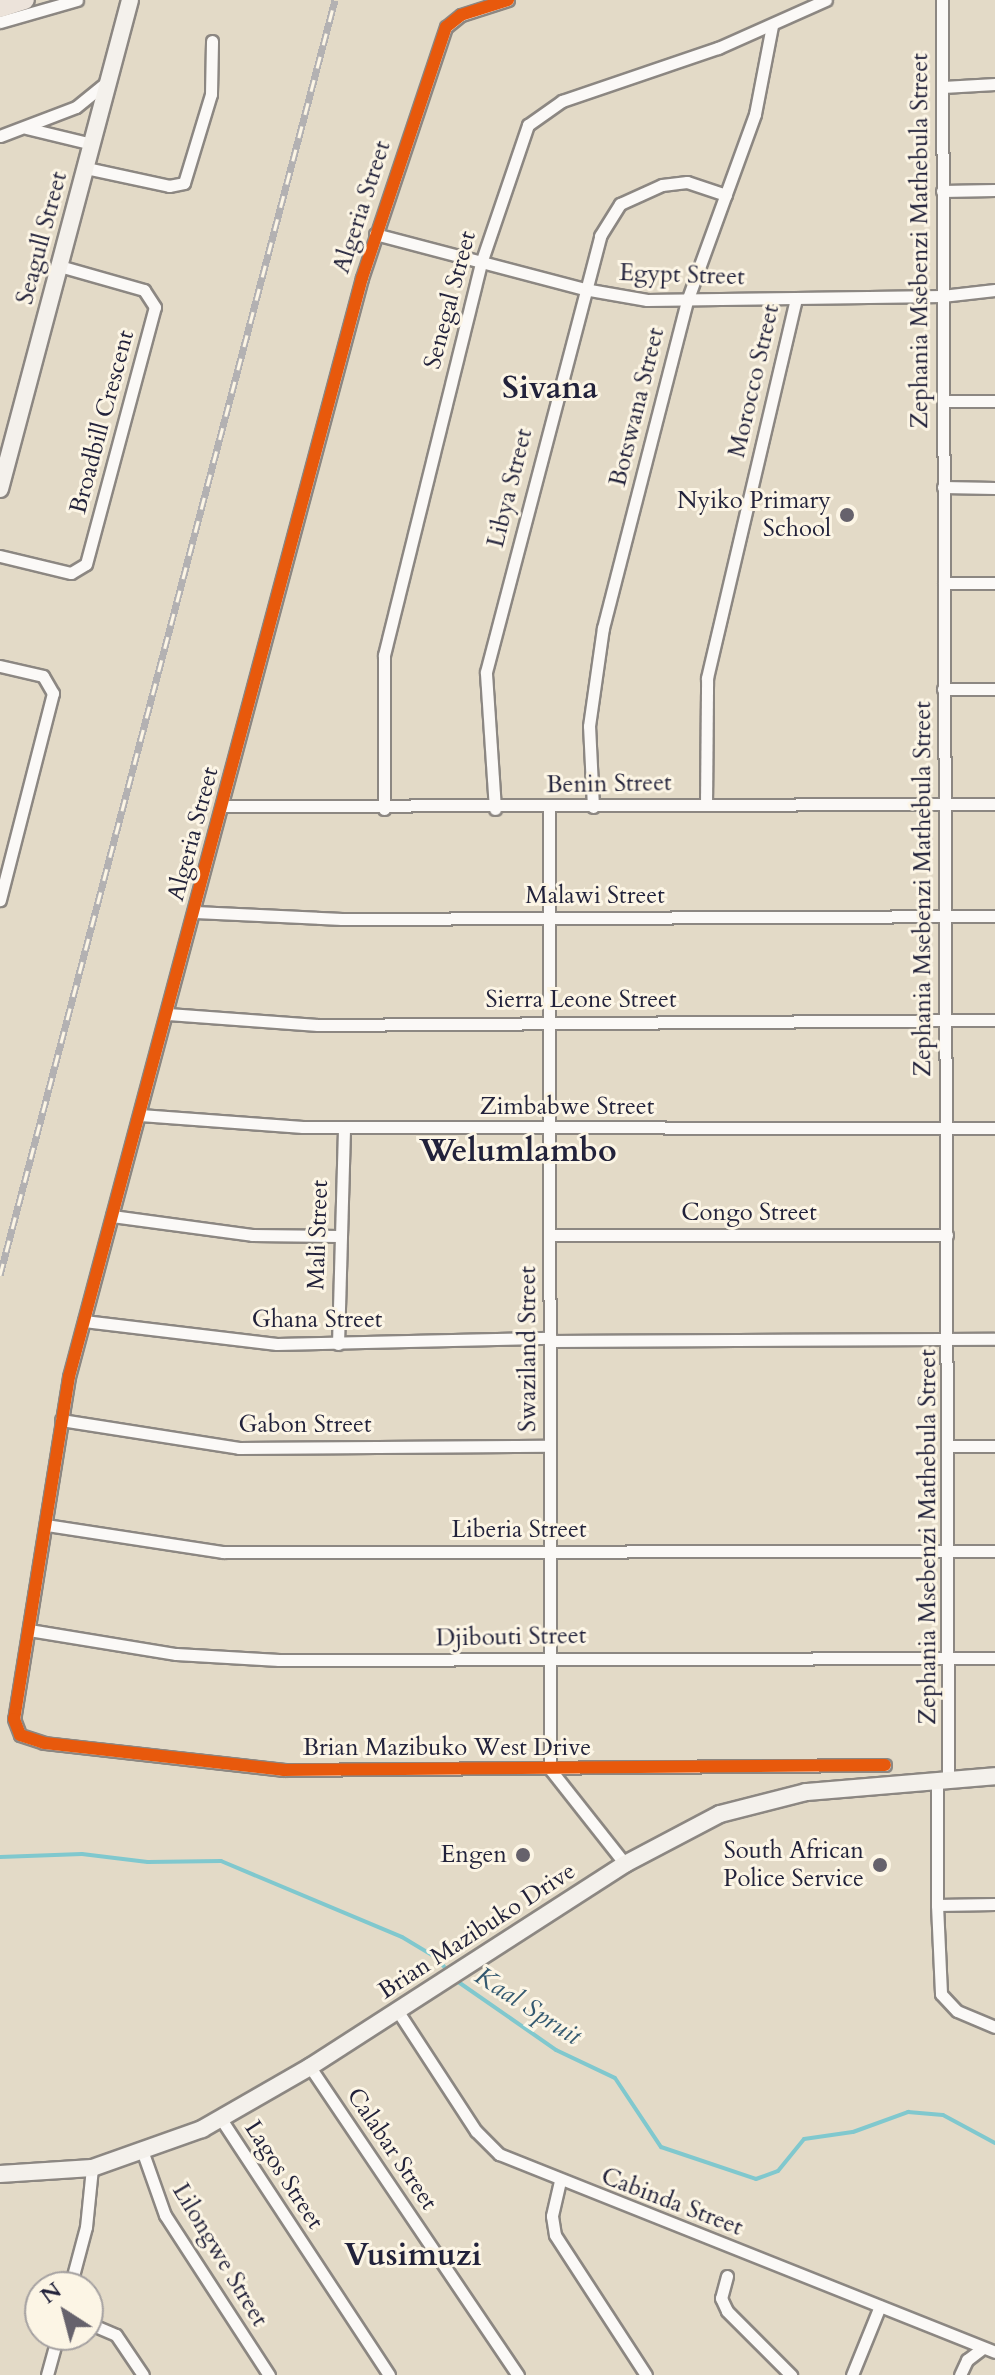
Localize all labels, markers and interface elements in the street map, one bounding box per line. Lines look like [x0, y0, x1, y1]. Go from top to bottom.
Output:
street label: Zephania Msebenzi Mathebula Street [906, 53, 934, 429]
street label: Algeria Street [327, 137, 397, 277]
street label: Seagull Street [10, 168, 74, 308]
street label: Senegal Street [418, 228, 482, 372]
street label: Egypt Street [619, 258, 745, 292]
street label: Morocco Street [722, 302, 786, 460]
street label: Botswana Street [603, 325, 671, 489]
street label: Broadbill Crescent [64, 327, 140, 517]
district label: Sivana [502, 369, 598, 407]
street label: Libya Street [481, 426, 539, 550]
place label: Nyiko Primary School [677, 487, 831, 543]
marker: Nyiko Primary School [838, 506, 856, 524]
street label: Zephania Msebenzi Mathebula Street [909, 701, 937, 1077]
street label: Algeria Street [161, 764, 225, 904]
street label: Benin Street [546, 769, 672, 799]
street label: Malawi Street [525, 882, 665, 910]
street label: Sierra Leone Street [485, 986, 677, 1014]
street label: Zimbabwe Street [480, 1093, 654, 1121]
district label: Welumlambo [419, 1132, 617, 1170]
street label: Mali Street [302, 1180, 334, 1290]
street label: Congo Street [681, 1199, 817, 1227]
street label: Swaziland Street [514, 1266, 542, 1432]
street label: Ghana Street [252, 1306, 382, 1334]
street label: Zephania Msebenzi Mathebula Street [914, 1349, 942, 1725]
street label: Gabon Street [238, 1411, 372, 1439]
street label: Liberia Street [451, 1516, 587, 1544]
street label: Djibouti Street [435, 1621, 587, 1653]
street label: Brian Mazibuko West Drive [303, 1734, 591, 1762]
place label: South African Police Service [723, 1837, 864, 1893]
place label: Engen [441, 1841, 507, 1869]
marker: Engen [514, 1846, 532, 1864]
marker: South African Police Service [871, 1856, 889, 1874]
street label: Brian Mazibuko Drive [373, 1857, 581, 2005]
water label: Kaal Spruit [469, 1960, 587, 2052]
street label: Calabar Street [341, 2082, 443, 2216]
street label: Lagos Street [238, 2115, 330, 2235]
street label: Cabinda Street [597, 2162, 747, 2242]
street label: Lilongwe Street [166, 2178, 274, 2332]
district label: Vusimuzi [344, 2236, 482, 2274]
north arrow [24, 2271, 104, 2351]
text: N [35, 2275, 68, 2311]

